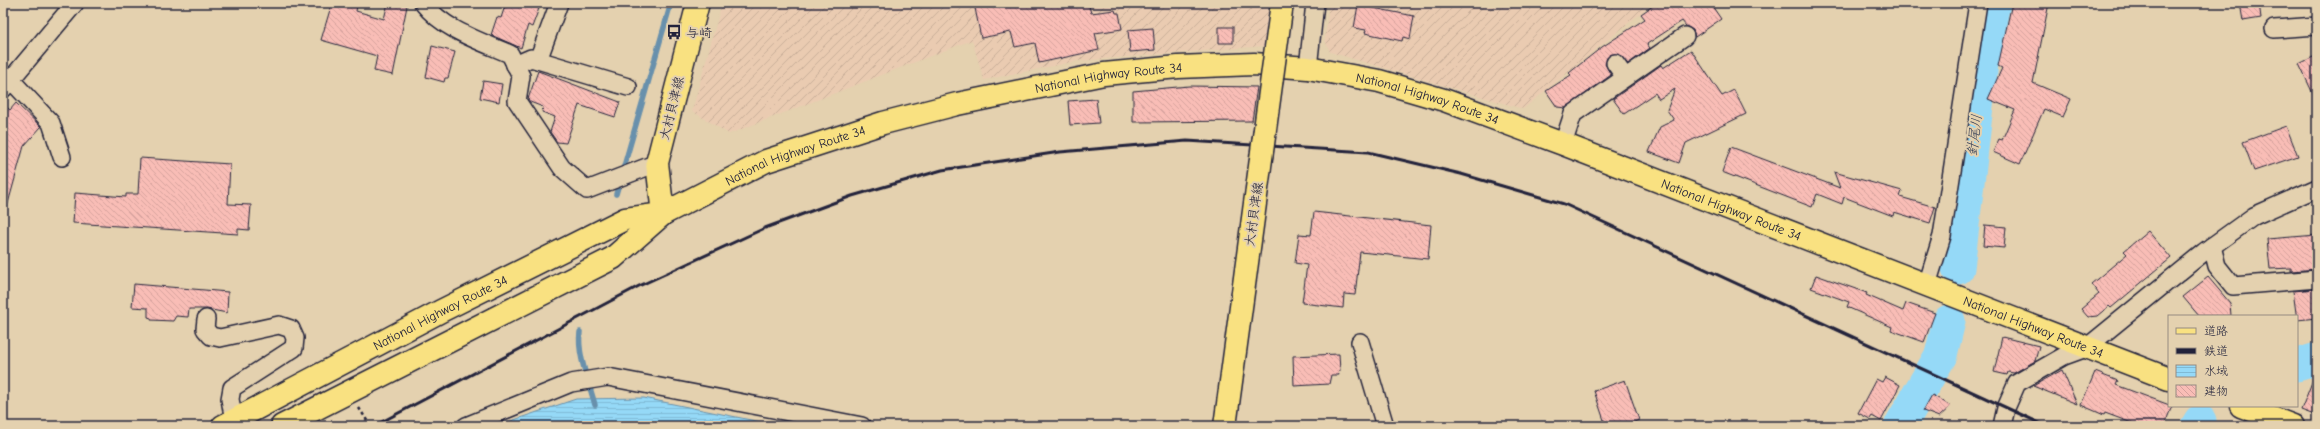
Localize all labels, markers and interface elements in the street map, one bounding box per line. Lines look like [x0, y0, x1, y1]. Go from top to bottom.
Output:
bus stop icon: 与崎 [665, 23, 683, 41]
place label: 与崎 [686, 25, 712, 40]
street label: National Highway Route 34 [1034, 60, 1182, 96]
street label: National Highway Route 34 [1355, 70, 1501, 128]
street label: 大村貝津線 [656, 74, 687, 141]
water label: 針尾川 [1964, 113, 1985, 157]
street label: National Highway Route 34 [723, 122, 867, 189]
street label: National Highway Route 34 [1659, 176, 1803, 244]
street label: 大村貝津線 [1242, 180, 1266, 247]
street label: National Highway Route 34 [371, 272, 510, 353]
street label: National Highway Route 34 [1961, 293, 2105, 361]
legend [2168, 315, 2298, 407]
text: 道路 [2204, 324, 2228, 338]
text: 鉄道 [2204, 344, 2228, 358]
text: 水域 [2204, 364, 2228, 378]
text: 建物 [2204, 384, 2228, 398]

